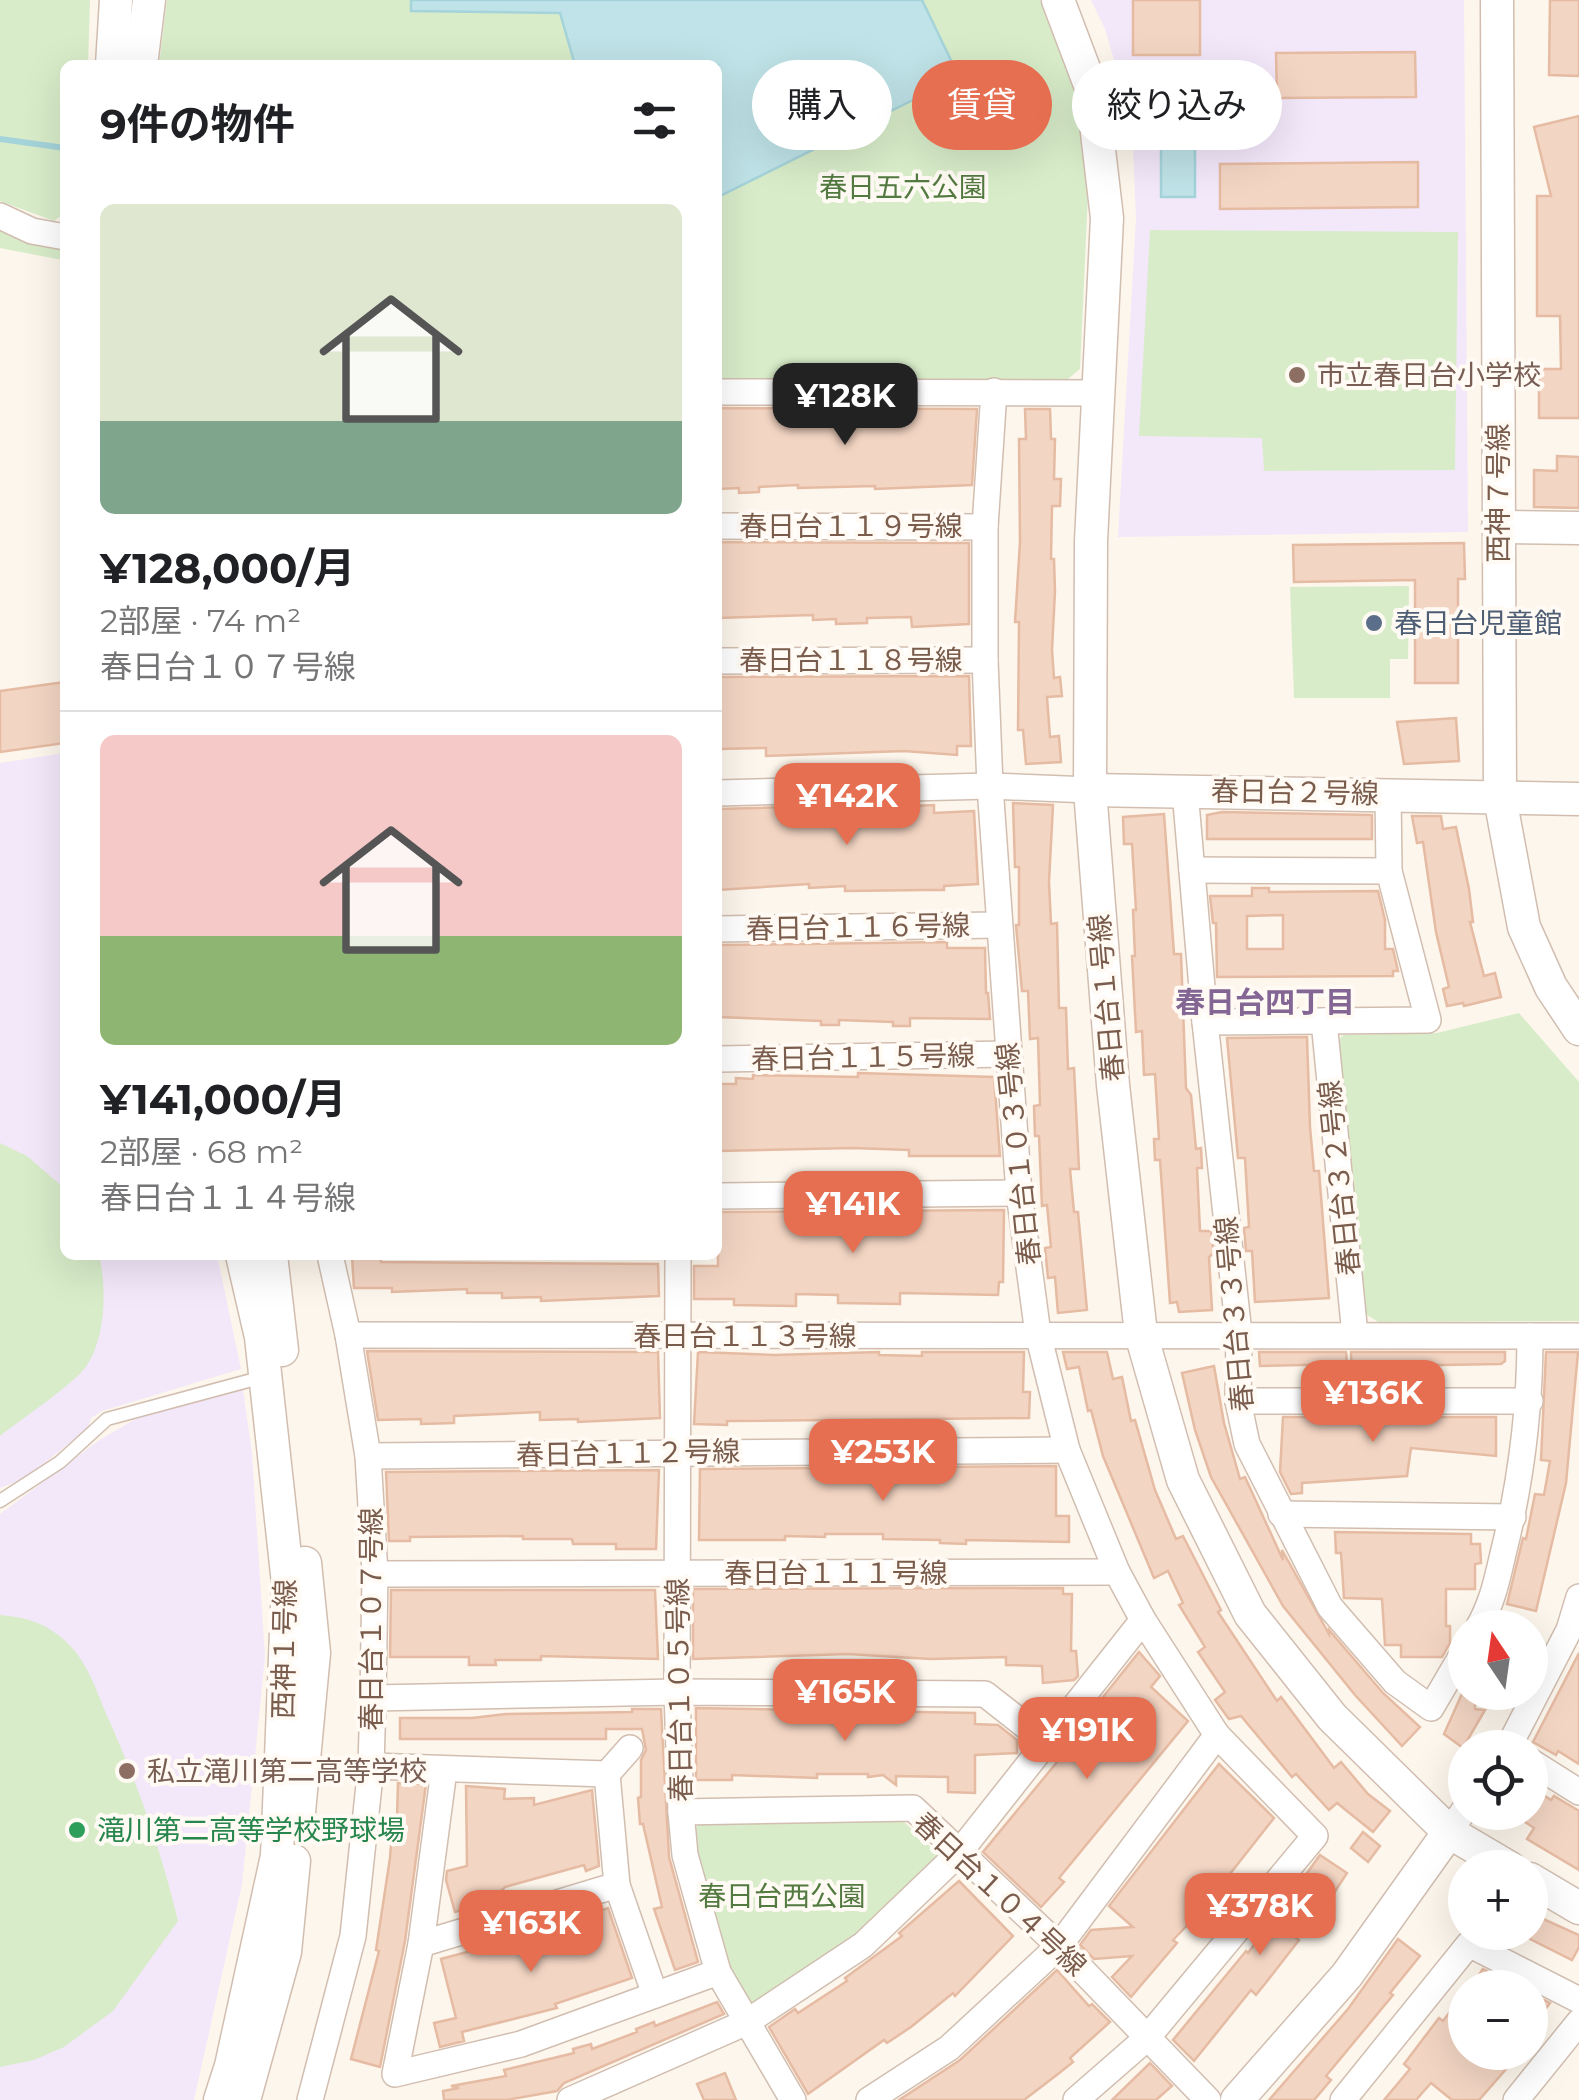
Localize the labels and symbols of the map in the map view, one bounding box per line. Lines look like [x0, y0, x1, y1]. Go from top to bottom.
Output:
park label: 春日五六公園 [819, 170, 987, 204]
place label: 市立春日台小学校 [1317, 358, 1541, 392]
pin: ¥128K [775, 363, 915, 448]
marker: 市立春日台小学校 [1286, 364, 1308, 386]
street label: 西神７号線 [1481, 423, 1515, 563]
street label: 春日台１１９号線 [739, 509, 963, 543]
place label: 春日台児童館 [1394, 606, 1562, 640]
marker: 春日台児童館 [1363, 612, 1385, 634]
street label: 春日台１１８号線 [739, 643, 963, 677]
pin: ¥142K [777, 763, 917, 848]
street label: 春日台２号線 [1211, 774, 1379, 810]
street label: 春日台１１６号線 [746, 908, 970, 946]
street label: 春日台１号線 [1082, 913, 1130, 1083]
district label: 春日台四丁目 [1175, 984, 1355, 1021]
street label: 春日台１１５号線 [751, 1038, 975, 1076]
street label: 春日台１０３号線 [989, 1041, 1047, 1267]
street label: 春日台３２号線 [1312, 1079, 1366, 1277]
pin: ¥141K [783, 1171, 923, 1256]
street label: 春日台３３号線 [1209, 1215, 1259, 1413]
street label: 春日台１１３号線 [633, 1319, 857, 1353]
pin: ¥136K [1303, 1360, 1443, 1445]
pin: ¥253K [813, 1419, 953, 1504]
street label: 春日台１１２号線 [516, 1434, 740, 1472]
street label: 春日台１０７号線 [354, 1507, 388, 1731]
street label: 春日台１１１号線 [724, 1556, 948, 1590]
street label: 春日台１０５号線 [660, 1578, 698, 1802]
street label: 西神１号線 [266, 1579, 302, 1719]
north arrow [1448, 1610, 1548, 1710]
pin: ¥165K [775, 1659, 915, 1744]
pin: ¥191K [1017, 1697, 1157, 1782]
place label: 私立滝川第二高等学校 [147, 1754, 427, 1788]
marker: 私立滝川第二高等学校 [116, 1760, 138, 1782]
street label: 春日台１０４号線 [906, 1805, 1094, 1983]
place label: 滝川第二高等学校野球場 [97, 1813, 405, 1847]
marker: 滝川第二高等学校野球場 [66, 1819, 88, 1841]
pin: ¥378K [1190, 1873, 1330, 1958]
park label: 春日台西公園 [698, 1879, 866, 1913]
pin: ¥163K [461, 1890, 601, 1975]

